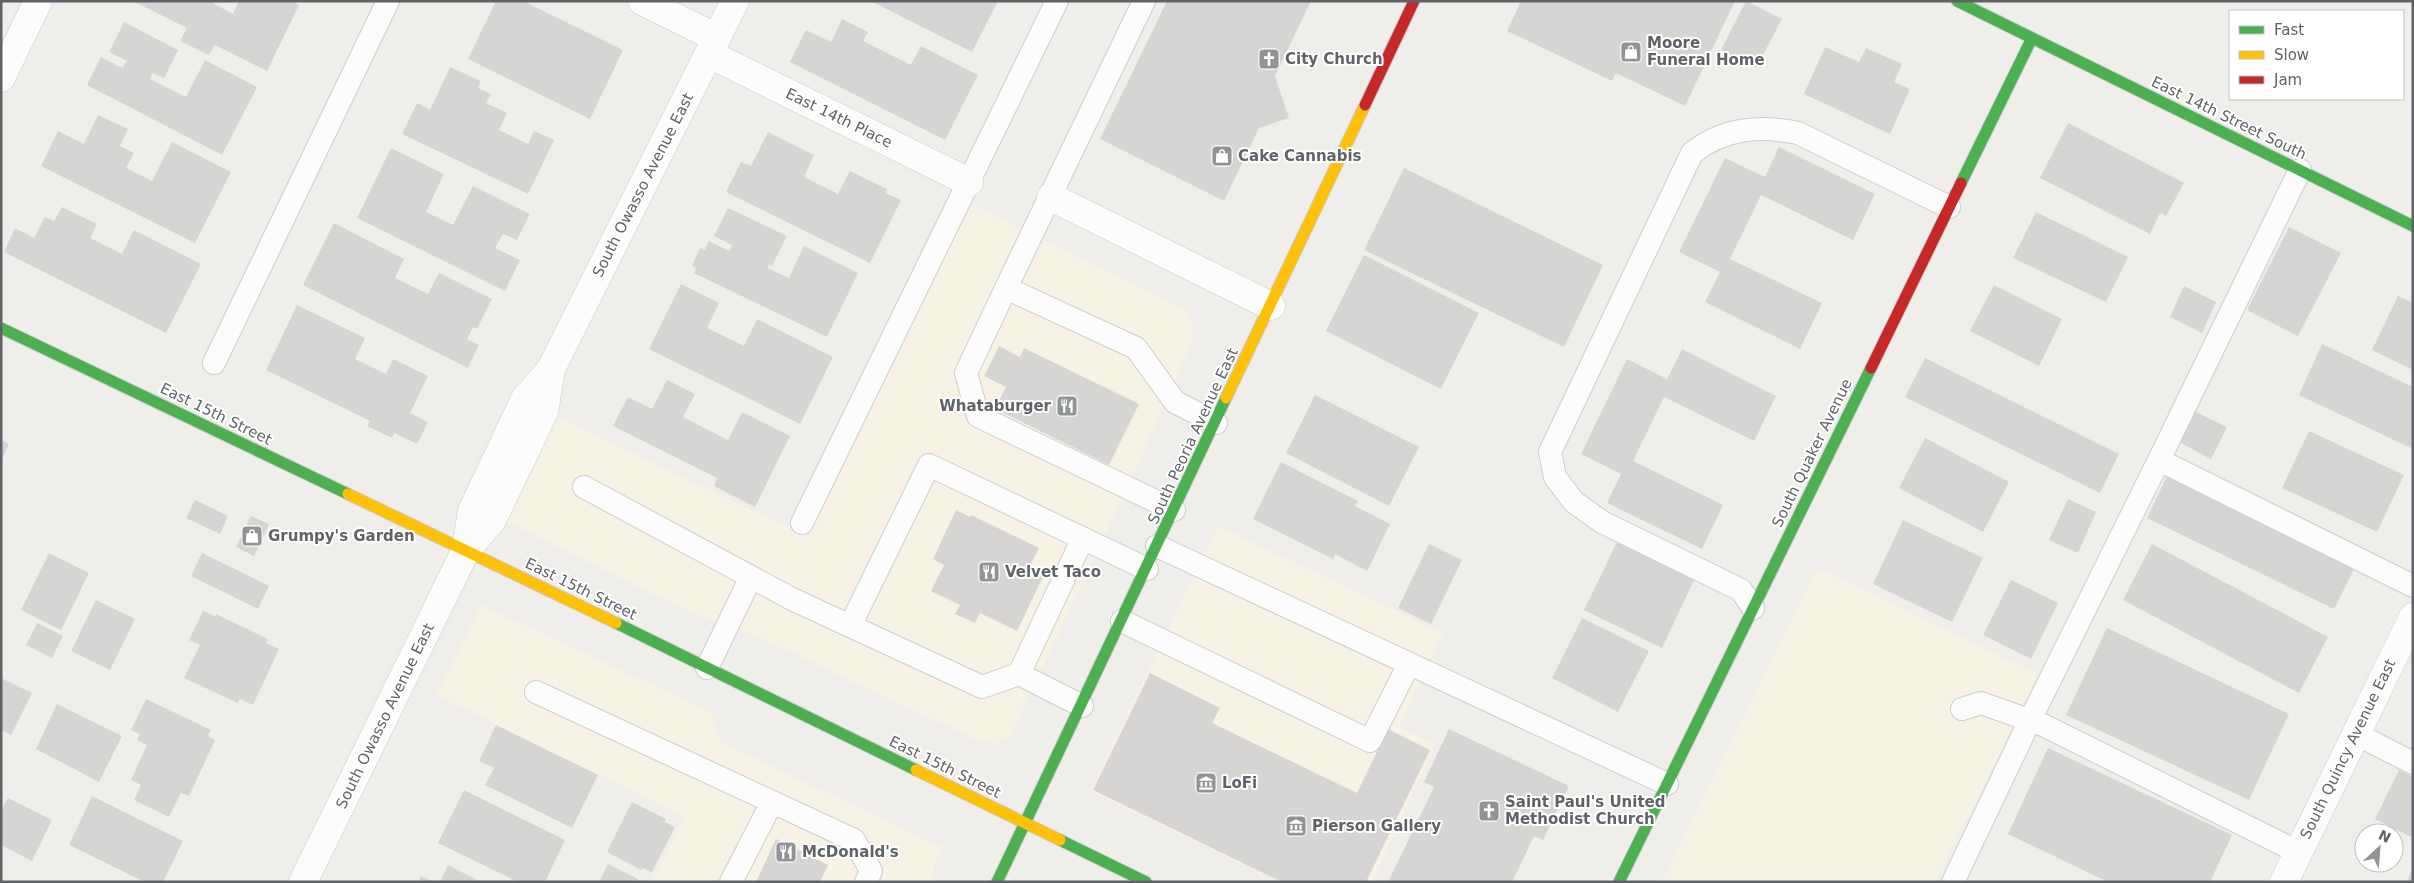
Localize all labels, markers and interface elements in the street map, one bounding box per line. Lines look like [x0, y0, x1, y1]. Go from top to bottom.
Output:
legend [2229, 10, 2404, 100]
text: Fast [2274, 21, 2304, 39]
place label: Moore Funeral Home [1647, 34, 1765, 69]
shop icon: Moore Funeral Home [1619, 40, 1643, 64]
text: Slow [2274, 46, 2309, 64]
church icon: City Church [1257, 47, 1281, 71]
place label: City Church [1285, 50, 1383, 68]
text: Jam [2273, 71, 2302, 89]
street label: East 14th Street South [2149, 73, 2309, 163]
street label: East 14th Place [783, 84, 895, 152]
street label: South Owasso Avenue East [589, 90, 697, 280]
shop icon: Cake Cannabis [1210, 144, 1234, 168]
place label: Cake Cannabis [1238, 147, 1362, 165]
street label: South Peoria Avenue East [1144, 345, 1242, 527]
street label: South Quaker Avenue [1768, 376, 1856, 530]
street label: East 15th Street [157, 379, 275, 449]
restaurant icon: Whataburger [1055, 394, 1079, 418]
place label: Whataburger [939, 397, 1052, 415]
shop icon: Grumpy's Garden [240, 524, 264, 548]
place label: Grumpy's Garden [268, 527, 415, 545]
street label: East 15th Street [522, 554, 640, 624]
restaurant icon: Velvet Taco [977, 560, 1001, 584]
place label: Velvet Taco [1005, 563, 1101, 581]
street label: South Owasso Avenue East [332, 620, 438, 812]
street label: South Quincy Avenue East [2296, 656, 2400, 842]
street label: East 15th Street [886, 732, 1004, 802]
museum icon: LoFi [1194, 771, 1218, 795]
place label: LoFi [1222, 774, 1257, 792]
place label: Saint Paul's United Methodist Church [1505, 793, 1666, 828]
church icon: Saint Paul's United Methodist Church [1477, 799, 1501, 823]
museum icon: Pierson Gallery [1284, 814, 1308, 838]
place label: Pierson Gallery [1312, 817, 1441, 835]
north arrow [2354, 823, 2404, 873]
text: N [2376, 827, 2393, 846]
restaurant icon: McDonald's [774, 840, 798, 864]
place label: McDonald's [802, 843, 899, 861]

